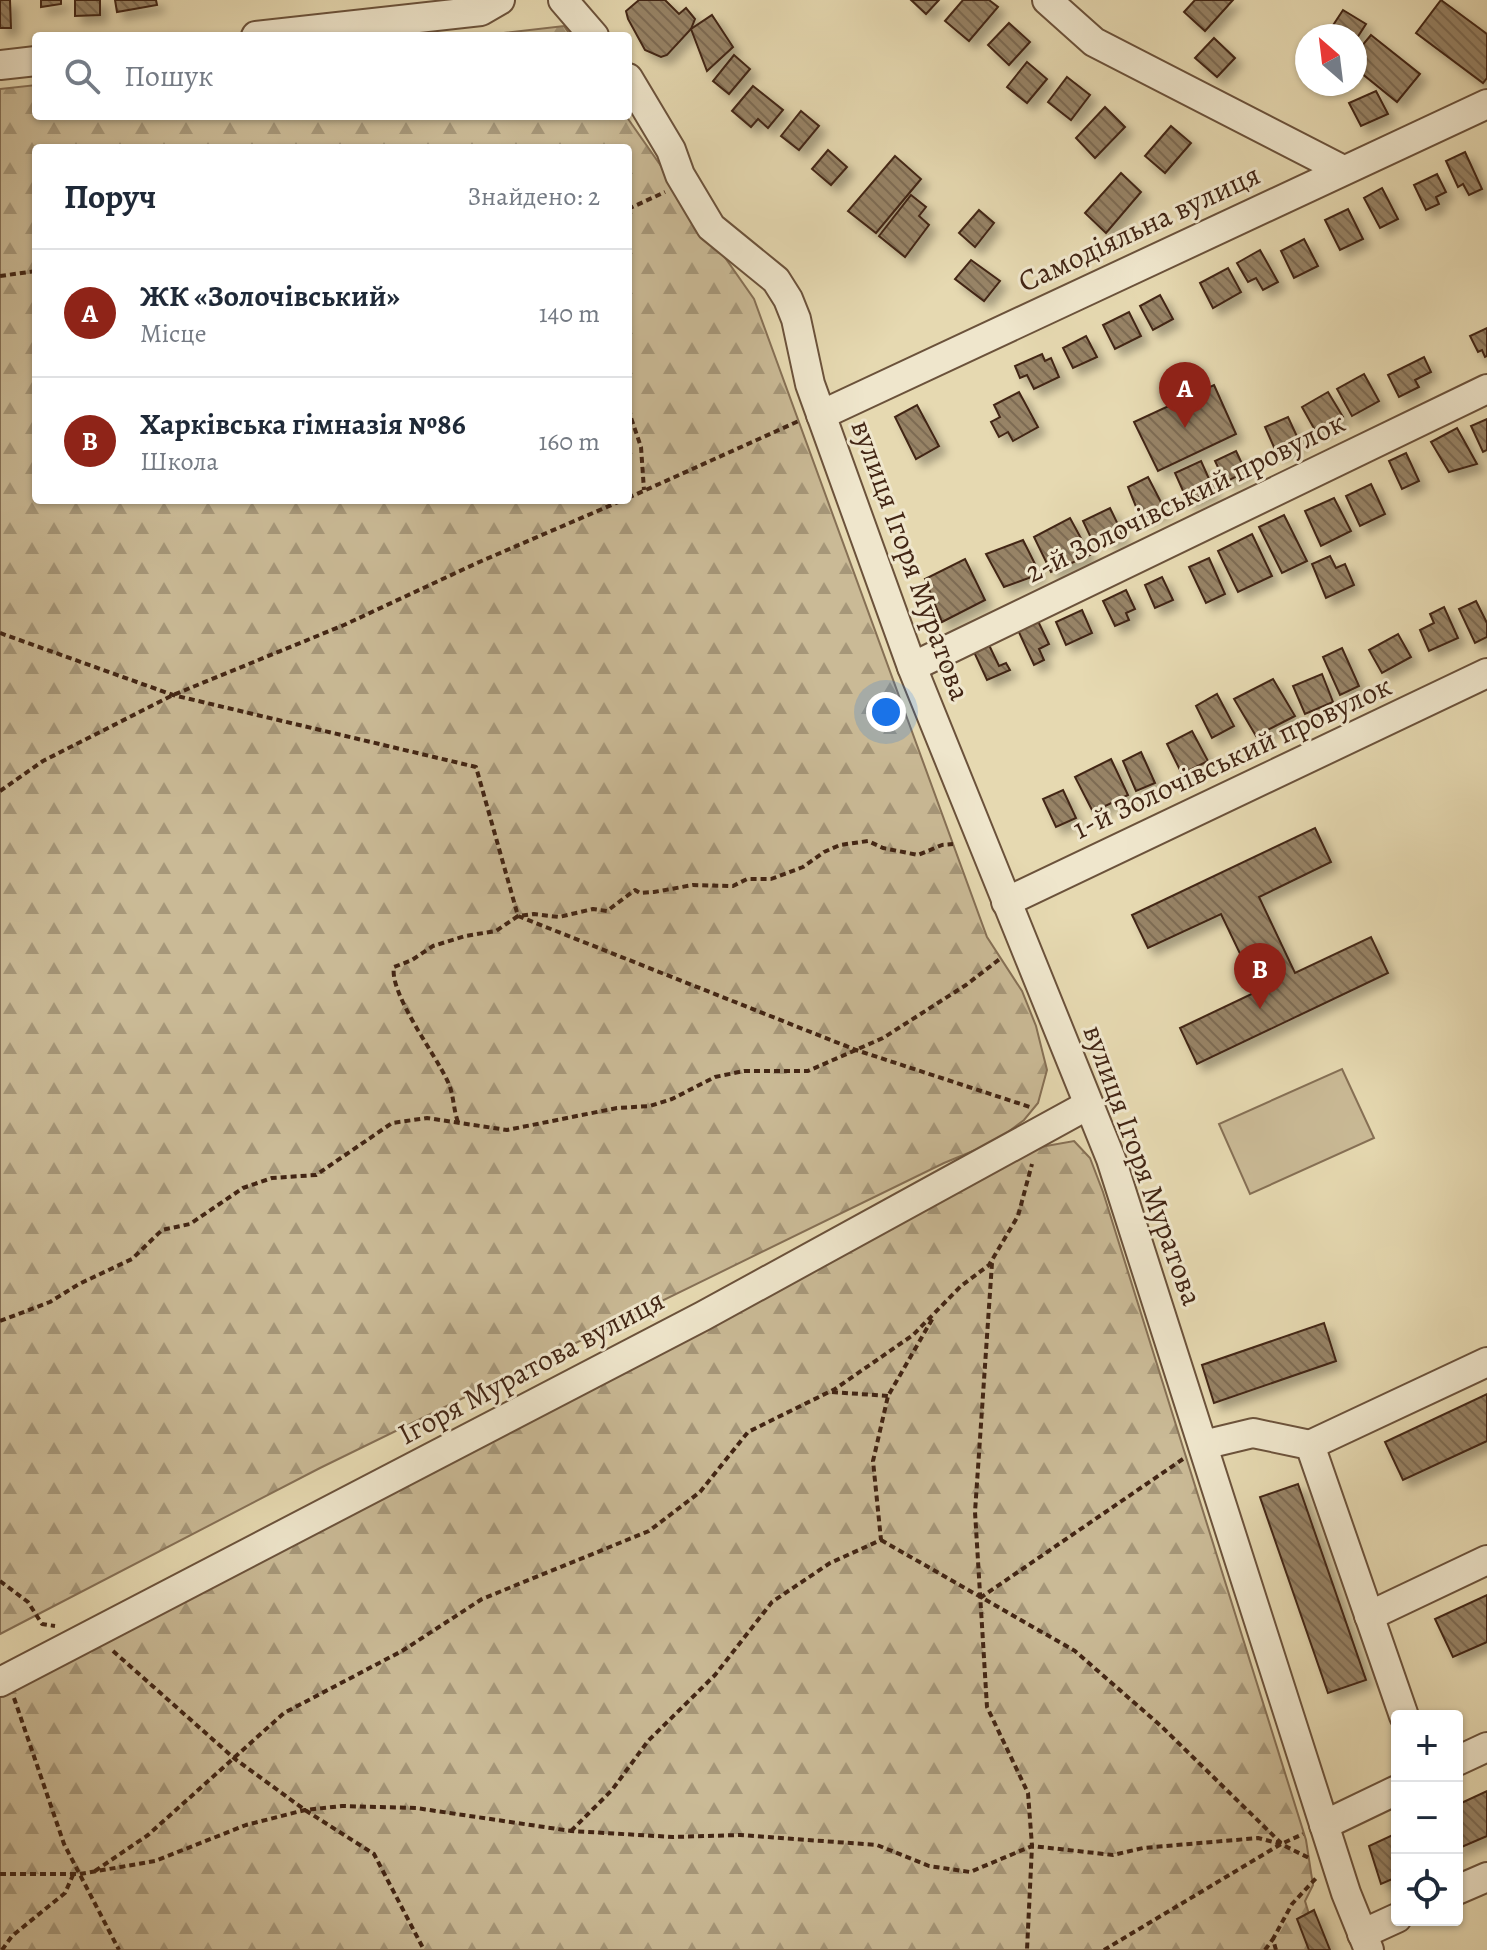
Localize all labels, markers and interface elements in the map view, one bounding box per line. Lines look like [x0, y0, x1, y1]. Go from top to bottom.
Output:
north arrow [1295, 24, 1367, 96]
search box [32, 32, 632, 120]
icon: search [60, 54, 104, 98]
text: Пошук [124, 56, 214, 96]
street label: Самодіяльна вулиця [1012, 154, 1266, 302]
text: Поруч [64, 173, 156, 220]
text: Знайдено: 2 [468, 179, 600, 214]
text: ЖК «Золочівський» [140, 276, 400, 316]
text: A [82, 296, 98, 331]
text: 140 m [539, 296, 600, 331]
text: Місце [140, 316, 207, 351]
pin: A [1159, 362, 1211, 428]
street label: 2-й Золочівський провулок [1018, 402, 1352, 592]
text: Харківська гімназія №86 [140, 404, 466, 444]
street label: вулиця Ігоря Муратова [842, 414, 980, 706]
text: B [82, 424, 98, 459]
text: 160 m [538, 424, 600, 459]
text: Школа [140, 444, 218, 479]
street label: 1-й Золочівський провулок [1066, 665, 1398, 849]
your location [866, 692, 906, 732]
pin: B [1234, 943, 1286, 1009]
street label: вулиця Ігоря Муратова [1074, 1019, 1212, 1311]
street label: Ігоря Муратова вулиця [391, 1280, 671, 1454]
map controls [1391, 1710, 1463, 1926]
button: + [1391, 1710, 1463, 1782]
button: − [1391, 1782, 1463, 1854]
button: locate [1391, 1854, 1463, 1926]

